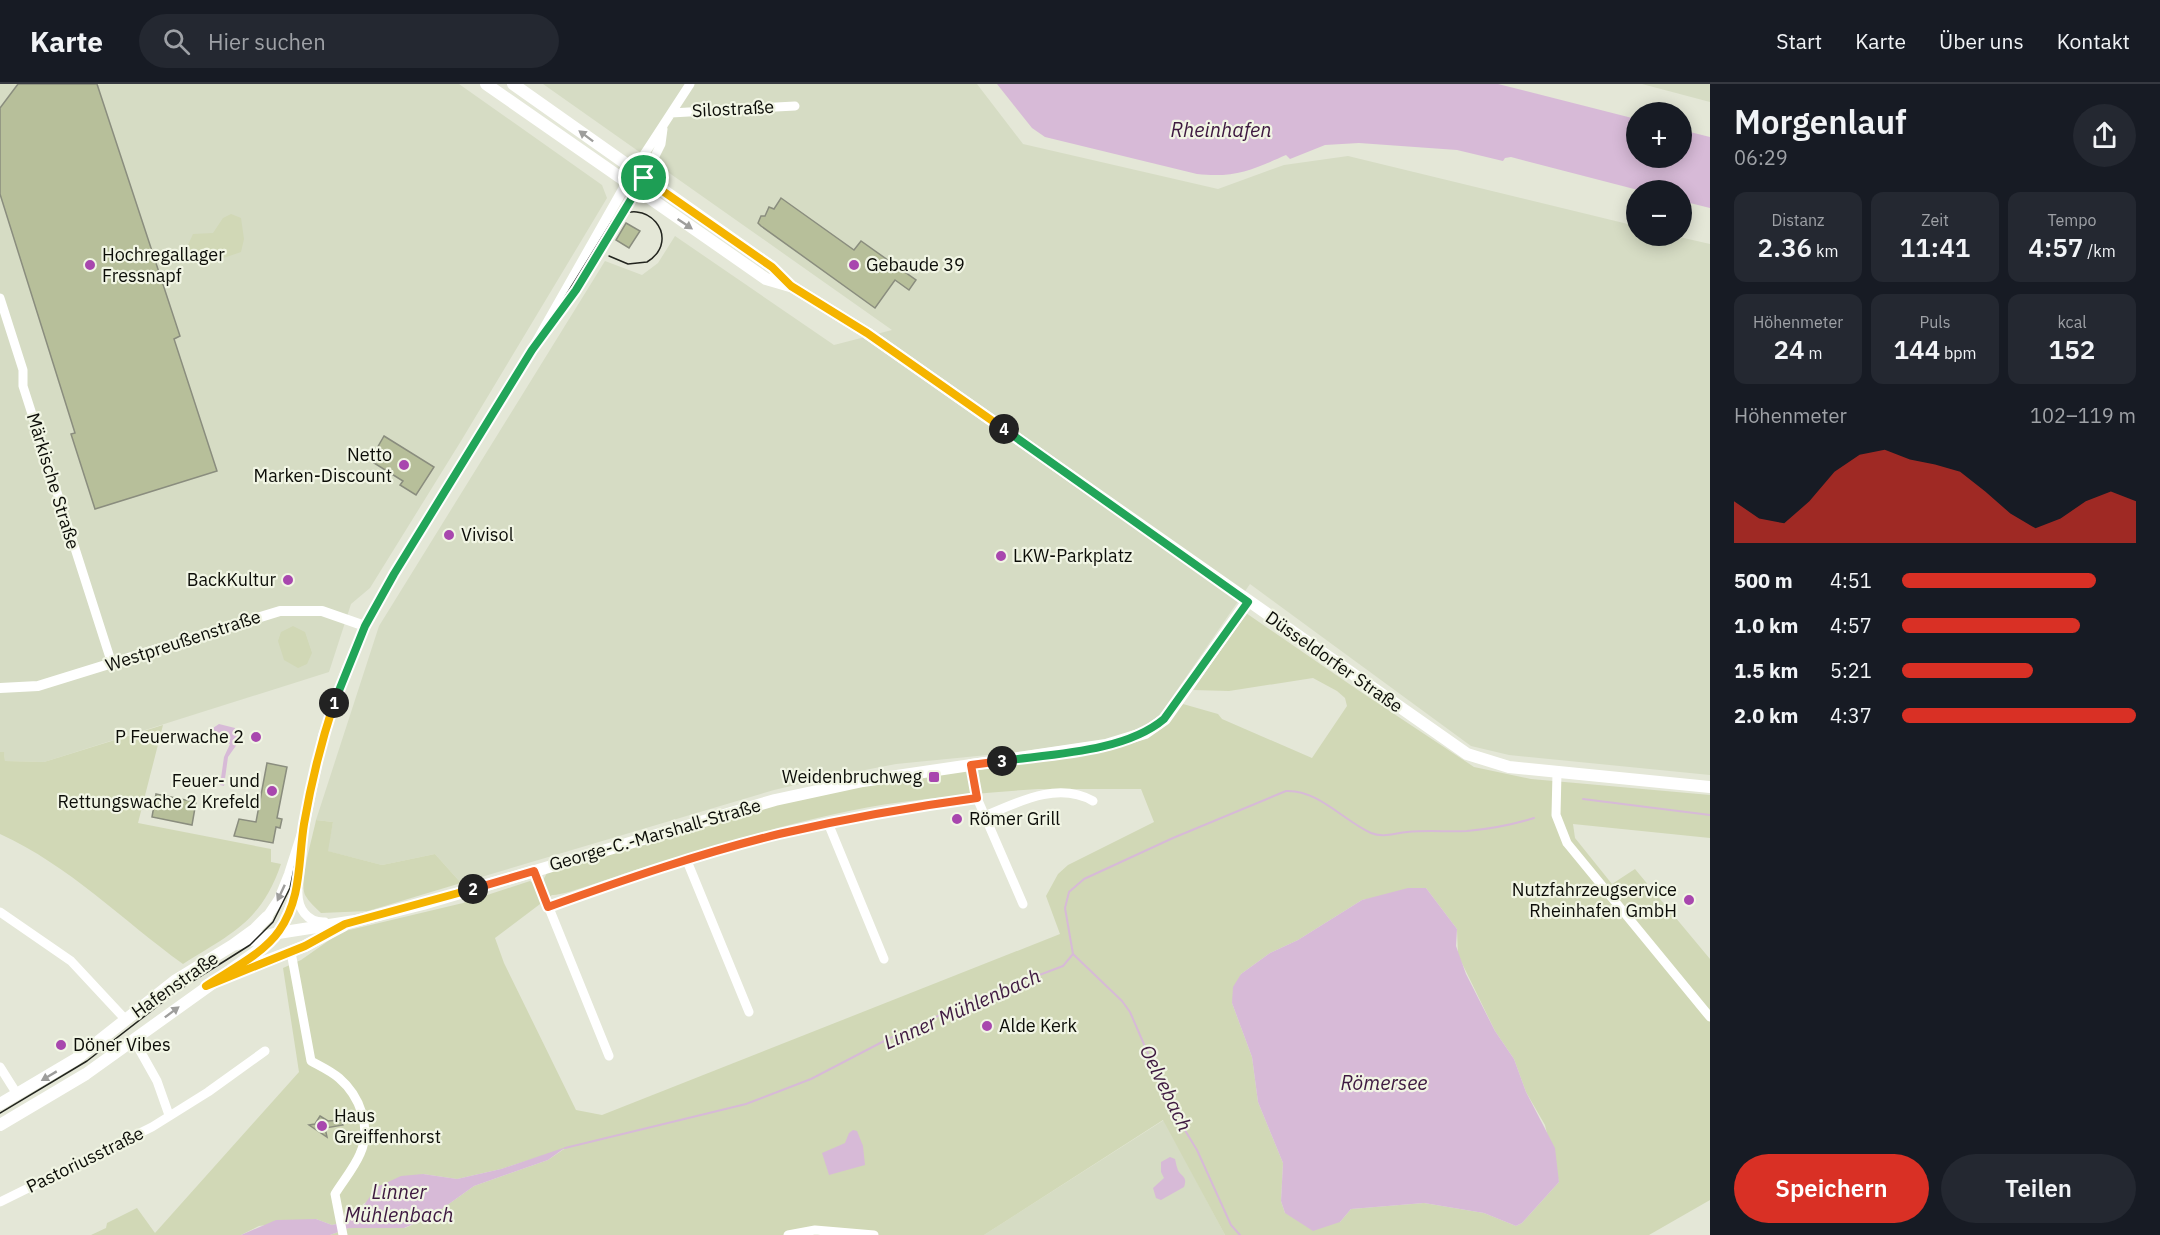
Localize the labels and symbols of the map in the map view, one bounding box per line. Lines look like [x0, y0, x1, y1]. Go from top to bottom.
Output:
street label: Silostraße [691, 95, 775, 122]
water label: Rheinhafen [1170, 116, 1272, 143]
one-way arrow [578, 130, 594, 142]
pin [618, 152, 669, 203]
one-way arrow [676, 218, 692, 230]
place label: Hochregallager Fressnapf [102, 243, 225, 287]
place label: Gebaude 39 [866, 253, 965, 276]
marker: Hochregallager Fressnapf [83, 258, 97, 272]
marker: Gebaude 39 [847, 258, 861, 272]
street label: Märkische Straße [22, 410, 85, 552]
pin: 4 [989, 414, 1019, 444]
place label: Netto Marken-Discount [254, 443, 392, 487]
marker: Netto Marken-Discount [397, 458, 411, 472]
place label: Vivisol [461, 523, 514, 546]
marker: Vivisol [442, 528, 456, 542]
place label: LKW-Parkplatz [1013, 544, 1132, 567]
marker: LKW-Parkplatz [994, 549, 1008, 563]
place label: BackKultur [187, 568, 276, 591]
marker: BackKultur [281, 573, 295, 587]
street label: Westpreußenstraße [102, 605, 263, 676]
street label: Düsseldorfer Straße [1261, 606, 1408, 718]
pin: 1 [319, 688, 349, 718]
place label: P Feuerwache 2 [115, 725, 244, 748]
marker: P Feuerwache 2 [249, 730, 263, 744]
pin: 3 [987, 746, 1017, 776]
place label: Weidenbruchweg [782, 765, 922, 788]
place label: Feuer- und Rettungswache 2 Krefeld [58, 769, 260, 813]
marker: Weidenbruchweg [927, 770, 941, 784]
marker: Feuer- und Rettungswache 2 Krefeld [265, 784, 279, 798]
street label: George-C.-Marshall-Straße [546, 793, 763, 876]
place label: Römer Grill [969, 807, 1060, 830]
marker: Römer Grill [950, 812, 964, 826]
pin: 2 [458, 874, 488, 904]
place label: Nutzfahrzeugservice Rheinhafen GmbH [1512, 878, 1677, 922]
one-way arrow [276, 884, 285, 901]
marker: Nutzfahrzeugservice Rheinhafen GmbH [1682, 893, 1696, 907]
street label: Hafenstraße [127, 946, 223, 1023]
water label: Linner Mühlenbach [879, 962, 1045, 1055]
one-way arrow [163, 1006, 179, 1018]
place label: Alde Kerk [999, 1014, 1077, 1037]
marker: Alde Kerk [980, 1019, 994, 1033]
place label: Döner Vibes [73, 1033, 171, 1056]
marker: Döner Vibes [54, 1038, 68, 1052]
water label: Oelvebach [1134, 1040, 1199, 1135]
water label: Römersee [1340, 1069, 1428, 1096]
one-way arrow [41, 1070, 57, 1081]
place label: Haus Greiffenhorst [334, 1104, 441, 1148]
marker: Haus Greiffenhorst [315, 1119, 329, 1133]
street label: Pastoriusstraße [22, 1121, 147, 1198]
water label: Linner Mühlenbach [344, 1178, 454, 1228]

